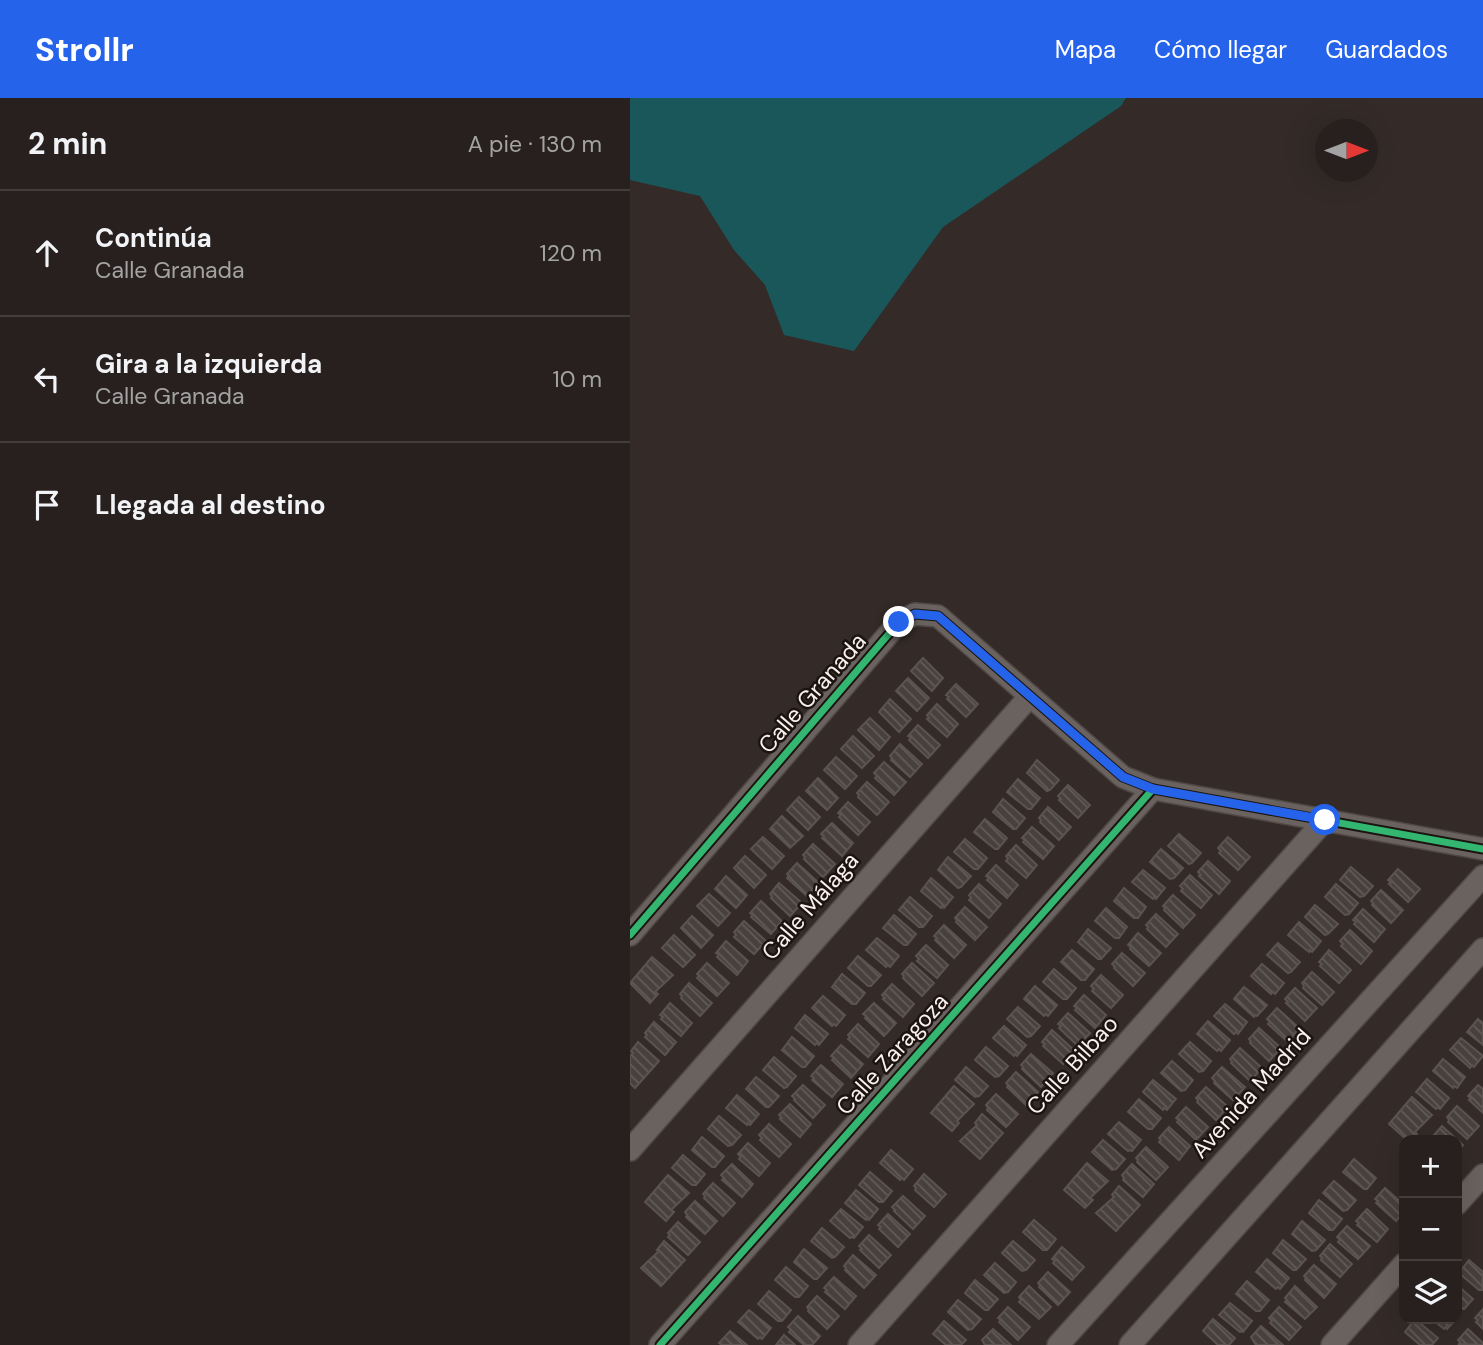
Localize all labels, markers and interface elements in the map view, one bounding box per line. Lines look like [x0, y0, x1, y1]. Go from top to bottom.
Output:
text: Strollr [35, 28, 134, 71]
text: Mapa [1055, 34, 1116, 65]
text: Cómo llegar [1154, 34, 1287, 65]
text: Guardados [1325, 34, 1448, 65]
north arrow [1315, 119, 1378, 182]
text: 2 min [28, 124, 107, 163]
text: A pie · 130 m [468, 129, 602, 159]
text: Continúa [95, 221, 212, 255]
icon: ahead [28, 234, 66, 272]
text: 120 m [539, 238, 602, 268]
text: Calle Granada [95, 255, 245, 285]
text: Gira a la izquierda [95, 347, 322, 381]
icon: left [28, 360, 66, 398]
text: 10 m [552, 364, 602, 394]
text: Calle Granada [95, 381, 245, 411]
icon: arrive [28, 486, 66, 524]
text: Llegada al destino [95, 488, 326, 522]
route end [883, 606, 914, 637]
street label: Calle Granada [752, 627, 872, 759]
route start [1309, 804, 1340, 835]
street label: Calle Málaga [755, 846, 865, 966]
street label: Calle Zaragoza [830, 987, 954, 1121]
street label: Calle Bilbao [1020, 1009, 1124, 1121]
street label: Avenida Madrid [1185, 1022, 1317, 1164]
map controls [1399, 1135, 1462, 1324]
button: + [1399, 1135, 1462, 1198]
button: − [1399, 1198, 1462, 1261]
button: layers [1399, 1261, 1462, 1324]

